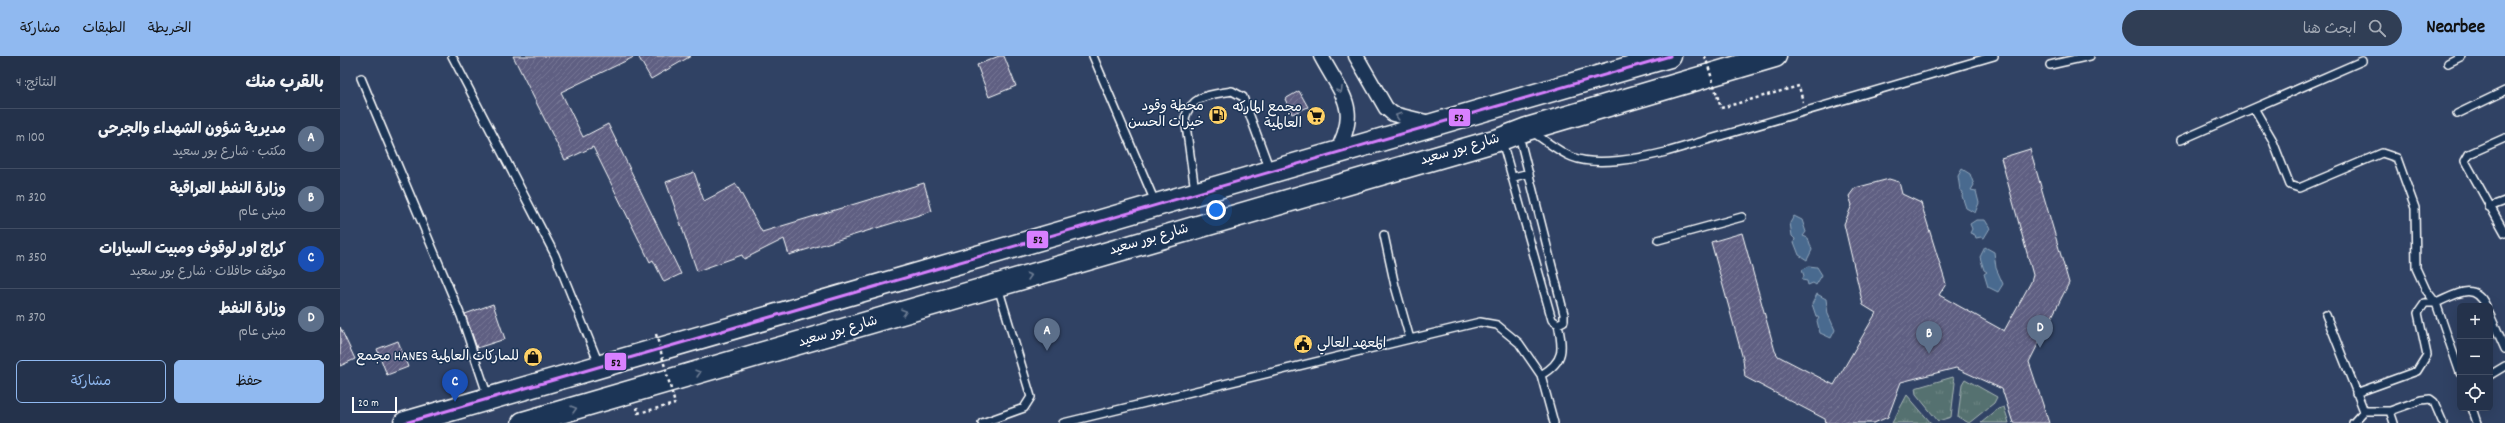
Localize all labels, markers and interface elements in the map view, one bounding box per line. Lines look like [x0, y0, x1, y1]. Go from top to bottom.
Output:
search box [2122, 10, 2402, 46]
text: Nearbee [2426, 15, 2485, 42]
icon: search [2366, 17, 2388, 39]
text: مشاركة [20, 19, 60, 39]
text: الطبقات [82, 19, 126, 39]
text: الخريطة [148, 19, 191, 39]
text: ابحث هنا [2303, 19, 2356, 41]
text: بالقرب منك [246, 72, 324, 96]
text: النتائج: 4 [16, 74, 57, 93]
one-way arrow [1335, 86, 1342, 93]
place label: محطة وقود خيرات الحسن [1128, 97, 1204, 133]
place label: مجمع الماركه العالمية [1233, 98, 1302, 134]
fuel station icon: محطة وقود خيرات الحسن [1207, 104, 1229, 126]
supermarket icon: مجمع الماركه العالمية [1305, 105, 1327, 127]
line badge: 52 [1448, 108, 1471, 127]
text: 52 [1454, 111, 1464, 127]
one-way arrow [1395, 112, 1402, 120]
text: مديرية شؤون الشهداء والجرحى [98, 119, 286, 141]
text: 100 m [16, 129, 45, 148]
text: A [307, 129, 315, 148]
street label: شارع بور سعيد [1418, 129, 1502, 171]
text: مكتب · شارع بور سعيد [172, 143, 286, 162]
text: وزارة النفط العراقية [170, 179, 286, 201]
text: 320 m [16, 189, 46, 208]
text: B [308, 189, 314, 208]
your location [1206, 200, 1226, 220]
text: مبنى عام [238, 203, 286, 222]
street label: شارع بور سعيد [1107, 219, 1191, 261]
line badge: 52 [1026, 230, 1049, 249]
text: 52 [1033, 233, 1043, 249]
text: كراج اور لوقوف ومبيت السيارات [99, 239, 286, 261]
text: 350 m [16, 249, 47, 268]
text: C [308, 249, 314, 268]
text: موقف حافلات · شارع بور سعيد [130, 263, 286, 282]
one-way arrow [1025, 272, 1032, 281]
text: وزارة النفط [219, 299, 286, 321]
map controls [2457, 303, 2493, 411]
button: + [2457, 303, 2493, 339]
one-way arrow [900, 308, 907, 317]
text: 370 m [16, 309, 46, 328]
text: D [308, 309, 314, 328]
street label: شارع بور سعيد [796, 311, 880, 353]
pin: D [2027, 315, 2053, 348]
pin: A [1034, 318, 1060, 351]
pin: B [1916, 321, 1942, 354]
text: مبنى عام [238, 323, 286, 342]
public building icon: المعهد العالي [1292, 333, 1314, 355]
place label: المعهد العالي [1317, 334, 1386, 355]
button: − [2457, 339, 2493, 375]
shop icon: مجمع HANES للماركات العالمية [522, 346, 544, 368]
place label: مجمع HANES للماركات العالمية [356, 347, 519, 367]
line badge: 52 [604, 352, 627, 371]
text: 52 [611, 356, 621, 372]
button: مشاركة [16, 360, 166, 403]
button: حفظ [174, 360, 324, 403]
pin: C [442, 369, 468, 402]
one-way arrow [695, 369, 702, 378]
button: locate [2457, 375, 2493, 411]
scale bar [352, 395, 397, 414]
text: 20 m [358, 396, 379, 412]
one-way arrow [570, 405, 577, 413]

